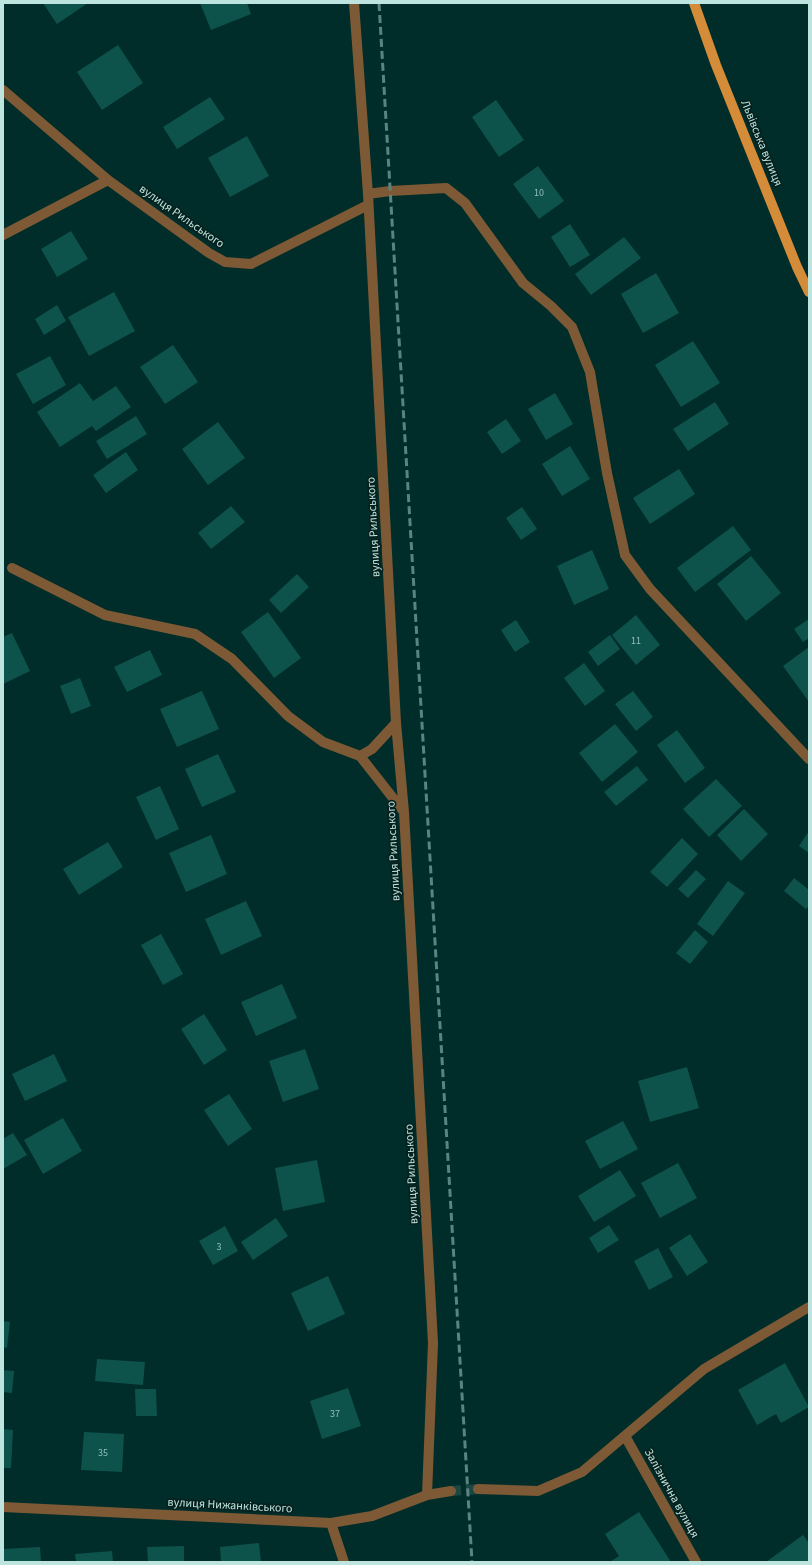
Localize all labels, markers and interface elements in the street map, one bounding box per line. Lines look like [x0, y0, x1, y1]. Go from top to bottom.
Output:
street label: Львівська вулиця [736, 97, 787, 189]
street label: вулиця Рильського [136, 181, 228, 252]
house number: 10 [534, 186, 544, 200]
street label: вулиця Рильського [362, 476, 385, 578]
house number: 11 [631, 634, 641, 648]
street label: вулиця Рильського [382, 800, 405, 902]
street label: вулиця Рильського [400, 1123, 423, 1225]
house number: 3 [217, 1240, 222, 1254]
house number: 37 [330, 1407, 340, 1421]
street label: Залізнична вулиця [640, 1445, 703, 1541]
house number: 35 [98, 1446, 108, 1460]
street label: вулиця Нижанківського [167, 1494, 293, 1517]

